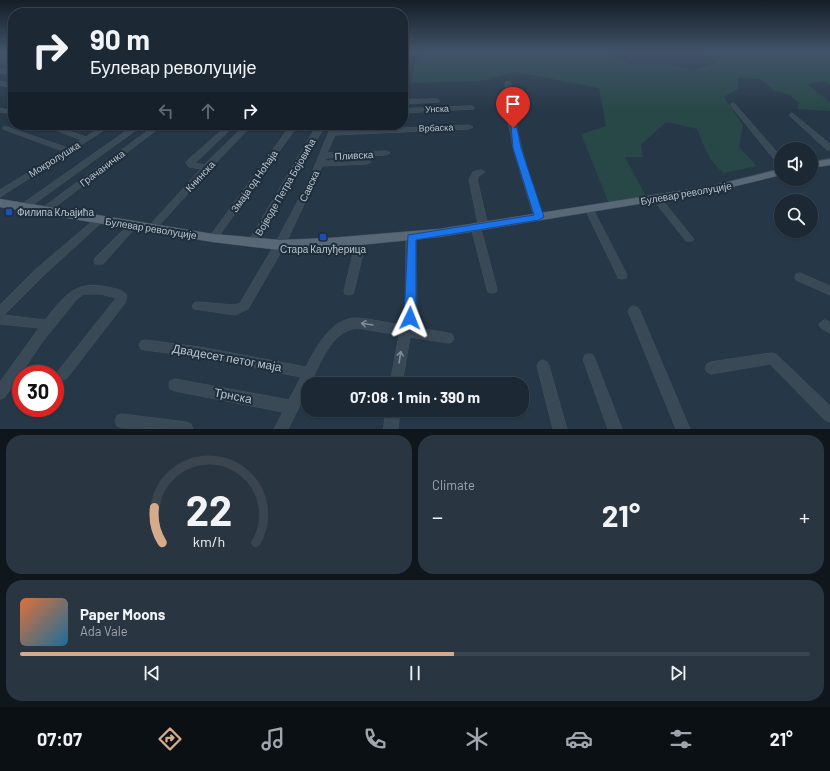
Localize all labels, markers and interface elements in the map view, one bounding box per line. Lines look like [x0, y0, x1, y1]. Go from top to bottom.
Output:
text: 90 m [90, 22, 150, 56]
icon: right [24, 24, 76, 76]
text: Булевар револуције [90, 56, 256, 78]
pin [496, 87, 530, 128]
icon: arrive [502, 93, 524, 115]
icon: left [155, 100, 177, 122]
icon: ahead [197, 100, 219, 122]
icon: right [239, 100, 261, 122]
street label: Унска [425, 103, 449, 114]
street label: Врбаска [418, 121, 453, 134]
street label: Војводе Петра Бојовића [252, 136, 318, 238]
street label: Мокролушка [26, 138, 82, 180]
map controls [774, 142, 818, 238]
button: sound [774, 142, 818, 186]
street label: Грачаничка [77, 147, 127, 189]
street label: Змаја од Ноћаја [228, 147, 280, 214]
street label: Пливска [334, 148, 374, 162]
street label: Книнска [183, 158, 218, 194]
street label: Савска [297, 168, 322, 204]
street label: Булевар револуције [639, 179, 733, 207]
button: search [774, 194, 818, 238]
place label: Филипа Кљајића [17, 206, 94, 218]
marker: Филипа Кљајића [4, 207, 14, 217]
street label: Булевар револуције [104, 215, 198, 241]
marker: Стара Калуђерица [318, 232, 328, 242]
place label: Стара Калуђерица [280, 243, 367, 255]
position arrow [389, 297, 431, 339]
one-way arrow [361, 320, 374, 328]
street label: Двадесет петог маја [171, 341, 283, 375]
one-way arrow [396, 351, 404, 364]
speed limit sign: 30 [12, 365, 64, 417]
street label: Трнска [213, 385, 254, 407]
text: 07:08 · 1 min · 390 m [350, 388, 480, 406]
text: Climate [432, 477, 475, 493]
text: 22 [186, 483, 232, 533]
text: 21° [602, 497, 640, 533]
text: − [432, 503, 443, 529]
text: + [799, 503, 810, 529]
text: km/h [193, 532, 225, 549]
text: Paper Moons [80, 605, 165, 623]
text: Ada Vale [80, 623, 128, 639]
icon: previous [141, 662, 163, 684]
icon: pause [404, 662, 426, 684]
icon: next [667, 662, 689, 684]
icon: directions [156, 725, 184, 753]
icon: music [259, 725, 287, 753]
icon: phone [361, 725, 389, 753]
icon: climate [463, 725, 491, 753]
icon: car [565, 725, 593, 753]
icon: filters [667, 725, 695, 753]
text: 07:07 [37, 728, 82, 750]
text: 21° [770, 728, 793, 750]

